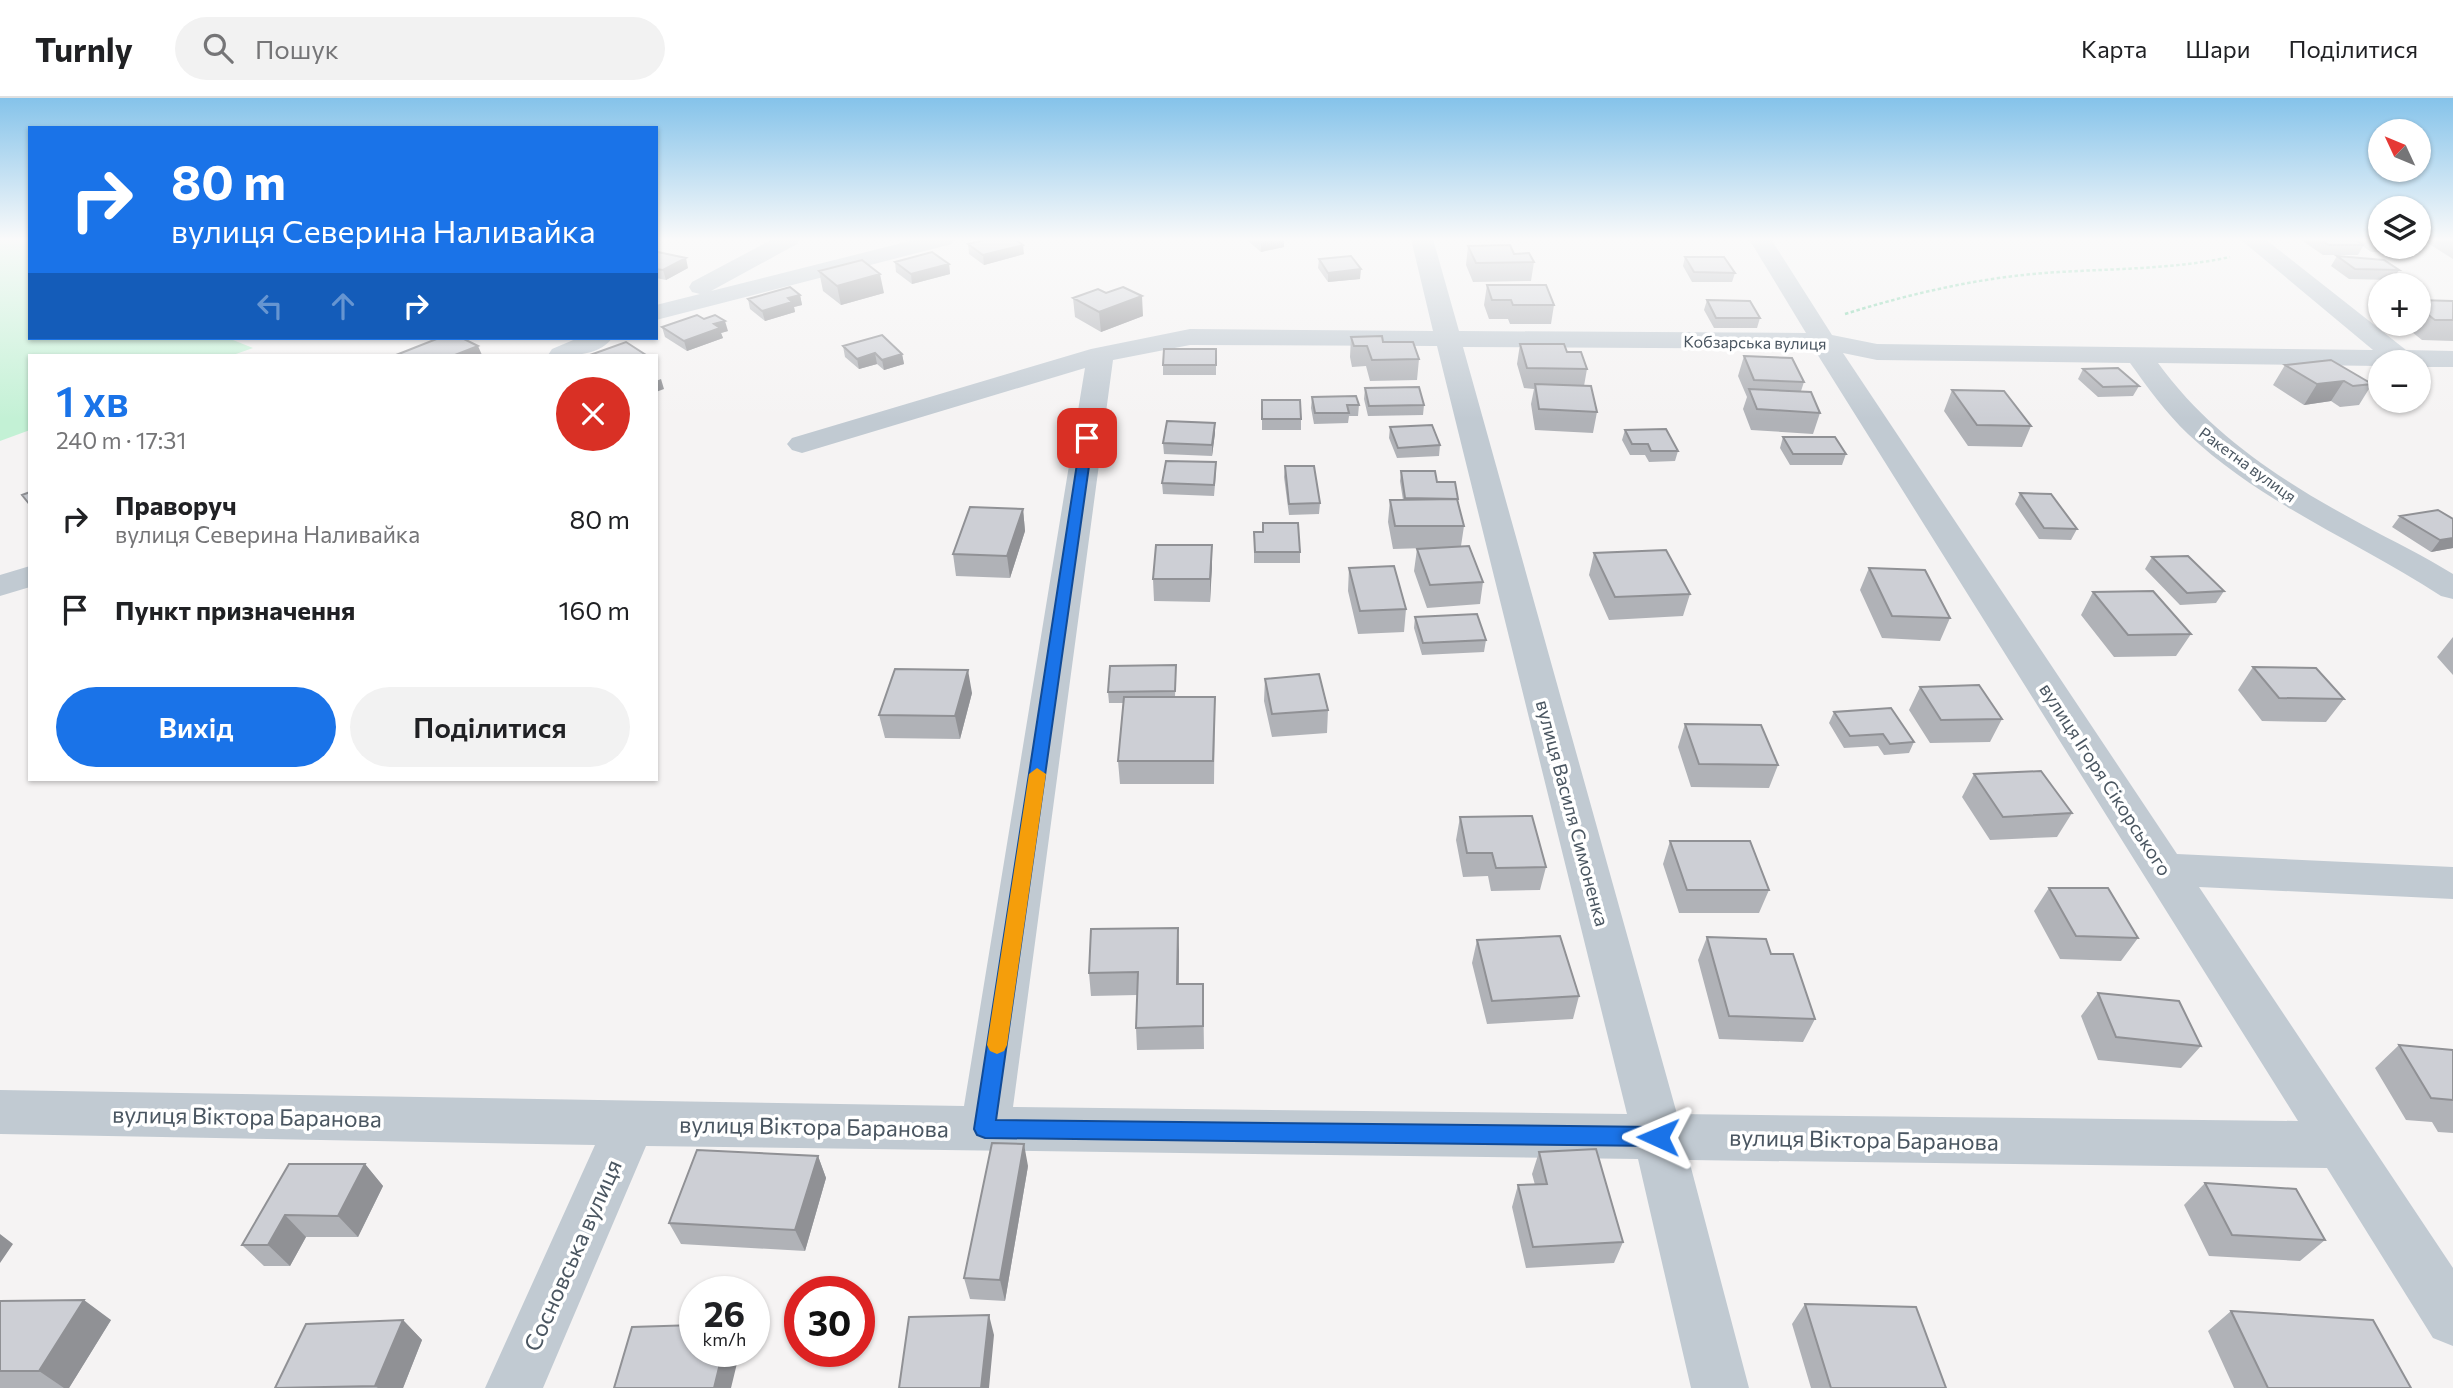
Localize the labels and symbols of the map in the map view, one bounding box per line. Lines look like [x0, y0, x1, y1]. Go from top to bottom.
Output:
north arrow [2368, 119, 2431, 182]
street label: Кобзарська вулиця [1683, 331, 1827, 353]
pin [1057, 408, 1117, 468]
street label: Ракетна вулиця [2196, 422, 2300, 506]
street label: вулиця Ігоря Сікорського [2035, 678, 2177, 880]
street label: вулиця Василя Симоненка [1532, 697, 1614, 929]
street label: вулиця Віктора Баранова [112, 1100, 382, 1132]
position arrow [1621, 1100, 1695, 1174]
street label: вулиця Віктора Баранова [679, 1110, 949, 1142]
street label: вулиця Віктора Баранова [1729, 1123, 1999, 1155]
street label: Сосновська вулиця [517, 1155, 627, 1355]
speed limit sign: 30 [784, 1276, 875, 1367]

